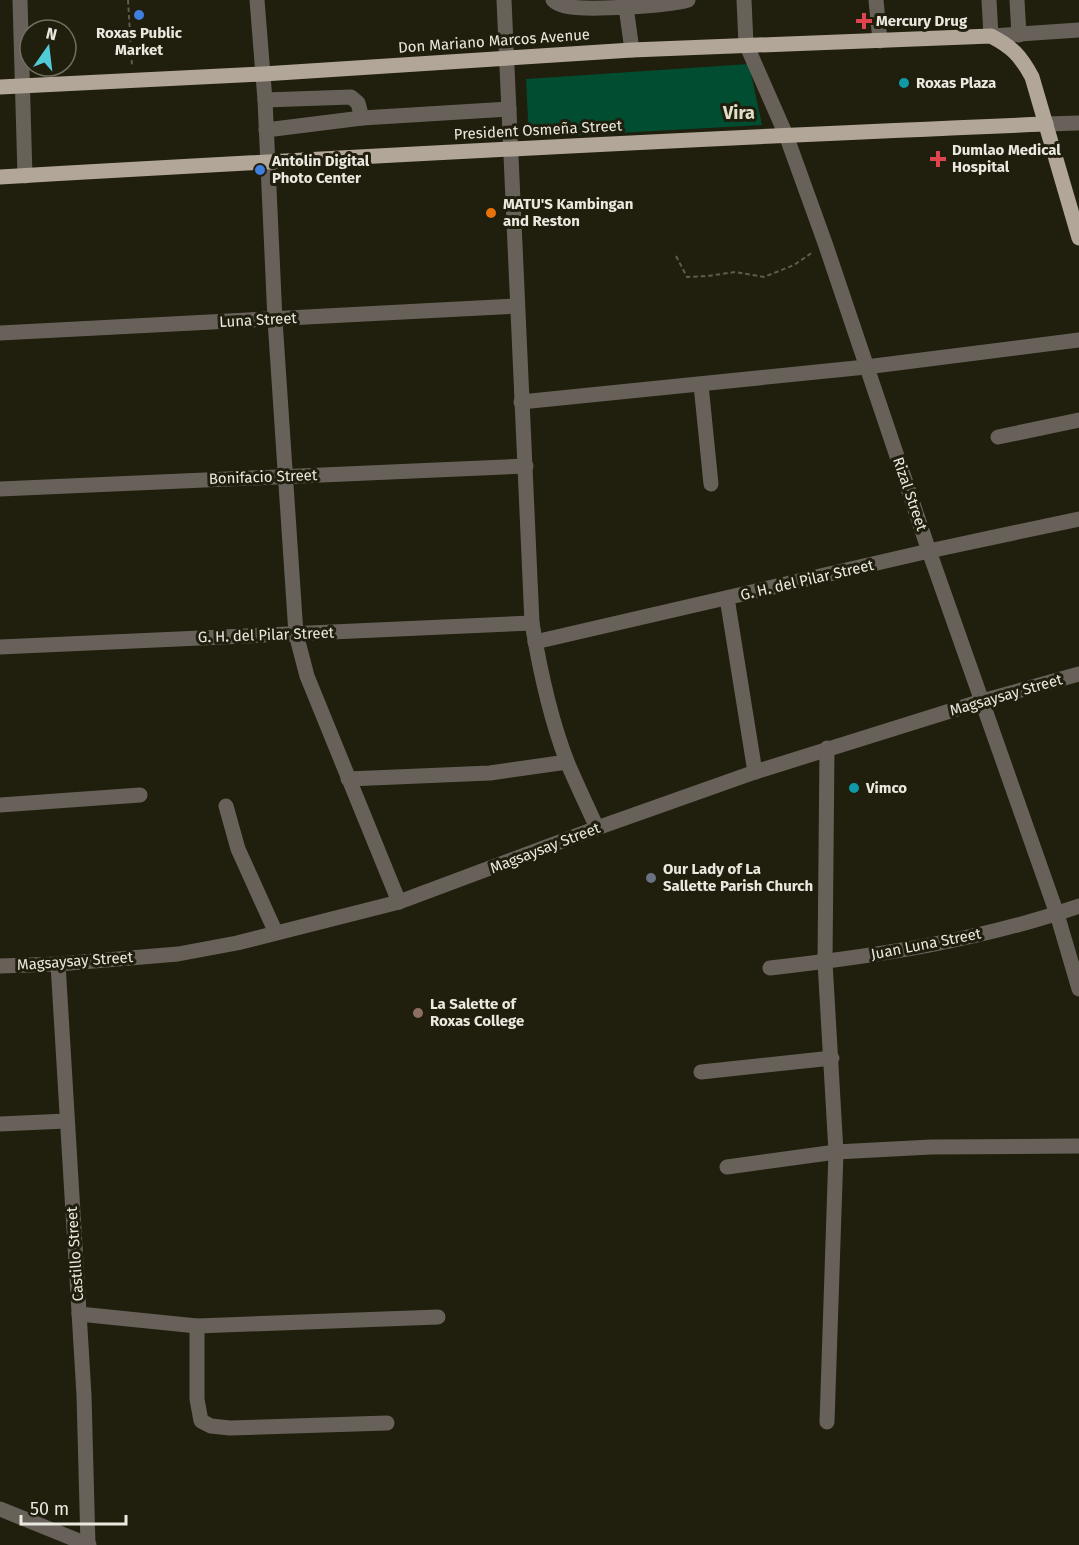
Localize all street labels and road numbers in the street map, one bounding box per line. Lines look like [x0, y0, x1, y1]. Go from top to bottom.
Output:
street label: Don Mariano Marcos Avenue [397, 25, 591, 57]
street label: President Osmeña Street [453, 117, 623, 143]
street label: Luna Street [219, 309, 298, 331]
street label: Rizal Street [889, 455, 931, 534]
street label: Bonifacio Street [208, 466, 318, 488]
street label: G. H. del Pilar Street [739, 556, 876, 604]
street label: G. H. del Pilar Street [198, 624, 335, 646]
street label: Magsaysay Street [948, 670, 1065, 720]
street label: Magsaysay Street [487, 819, 603, 877]
street label: Juan Luna Street [869, 924, 983, 964]
street label: Magsaysay Street [16, 948, 134, 974]
street label: Castillo Street [63, 1205, 87, 1302]

